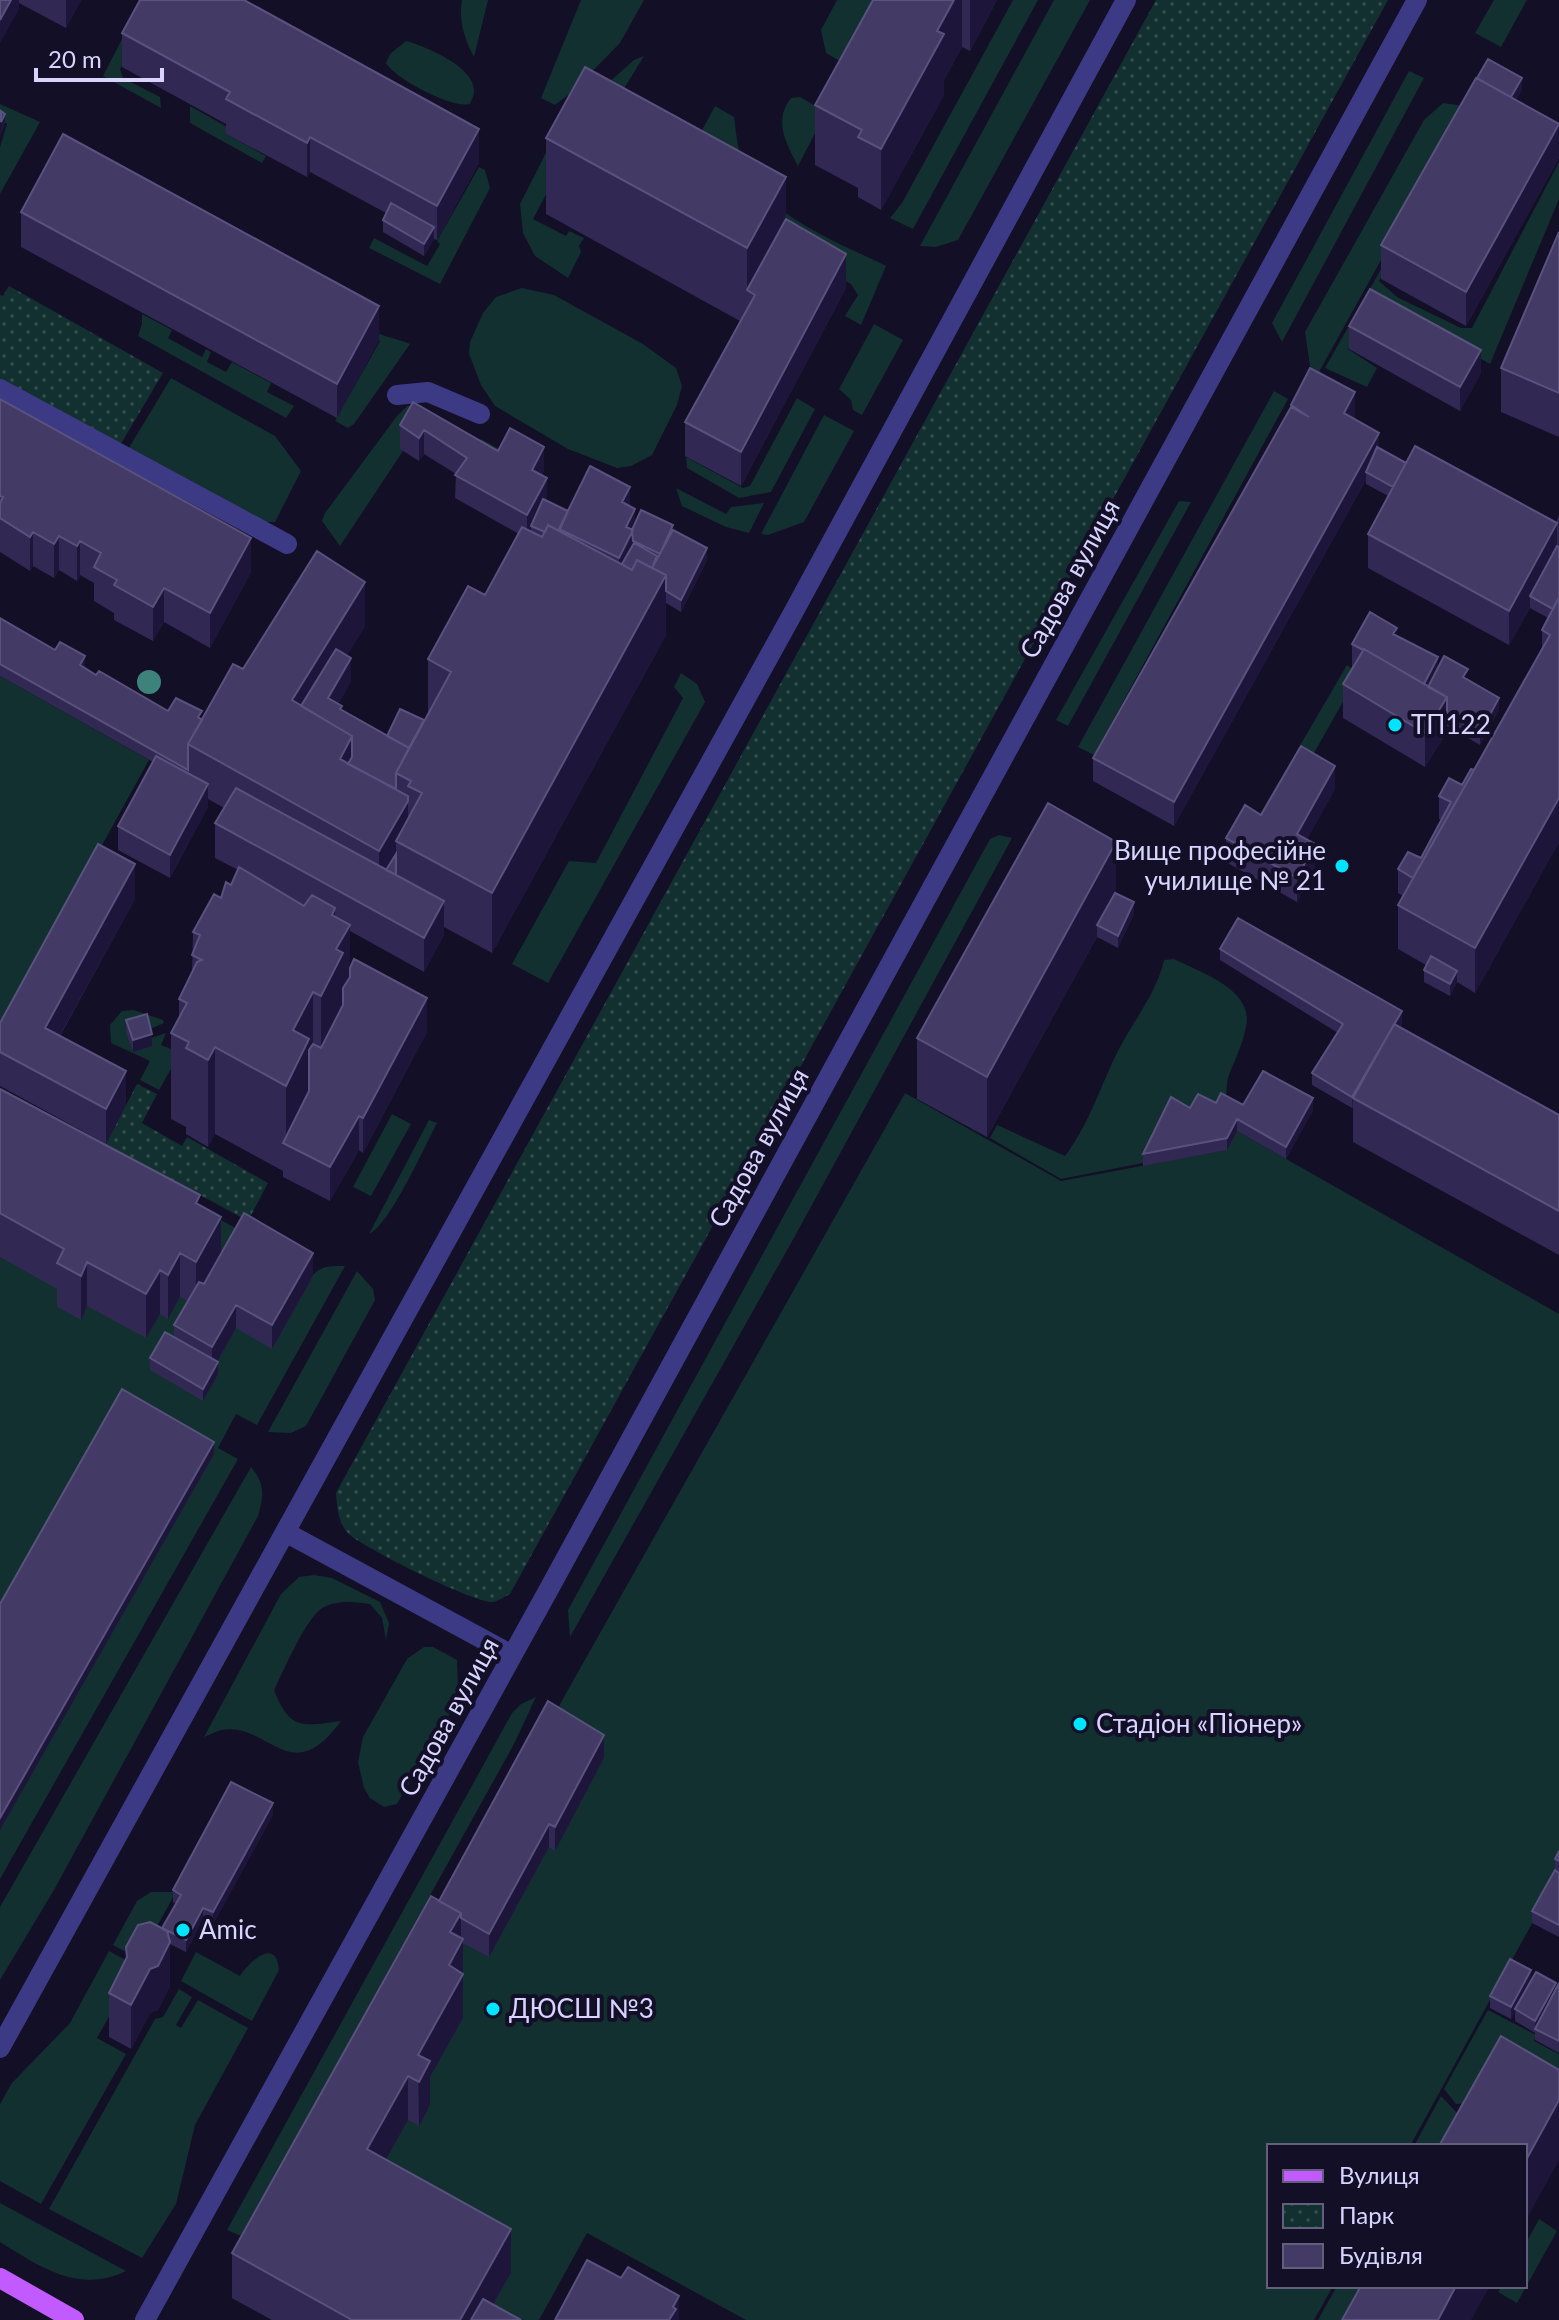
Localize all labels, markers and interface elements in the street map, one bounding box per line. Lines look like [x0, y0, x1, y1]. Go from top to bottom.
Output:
scale bar [36, 32, 162, 82]
text: 20 m [48, 44, 102, 73]
street label: Садова вулиця [1012, 493, 1126, 664]
place label: ТП122 [1411, 708, 1491, 740]
marker: ТП122 [1386, 716, 1404, 734]
place label: Вище професійне училище № 21 [1114, 834, 1326, 896]
marker: Вище професійне училище № 21 [1333, 857, 1351, 875]
street label: Садова вулиця [701, 1062, 815, 1233]
street label: Садова вулиця [391, 1631, 505, 1802]
place label: Стадіон «Піонер» [1096, 1707, 1302, 1739]
marker: Стадіон «Піонер» [1071, 1715, 1089, 1733]
place label: Amic [199, 1913, 257, 1945]
marker: Amic [174, 1921, 192, 1939]
place label: ДЮСШ №3 [509, 1992, 654, 2024]
marker: ДЮСШ №3 [484, 2000, 502, 2018]
legend [1267, 2144, 1527, 2288]
text: Вулиця [1339, 2160, 1420, 2189]
text: Парк [1339, 2200, 1395, 2229]
text: Будівля [1339, 2240, 1423, 2269]

